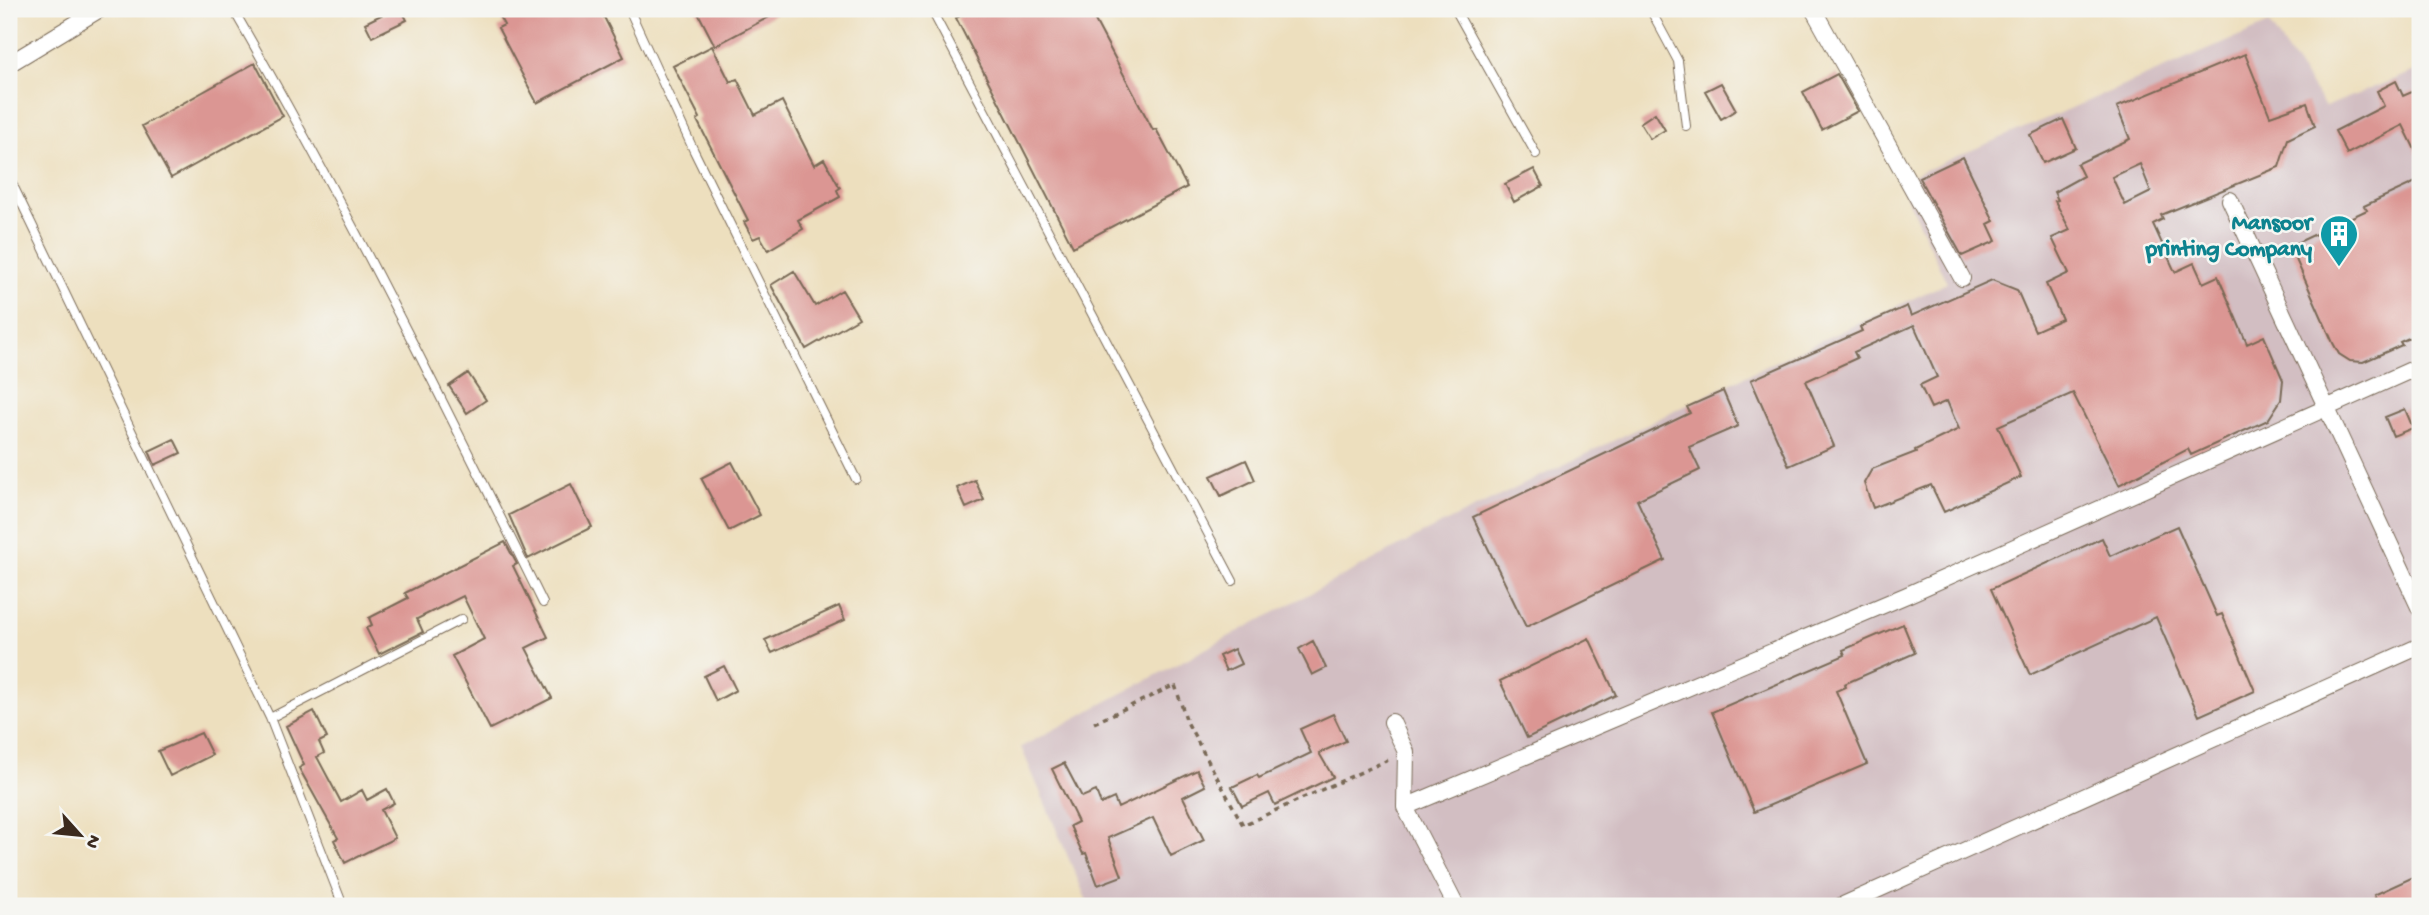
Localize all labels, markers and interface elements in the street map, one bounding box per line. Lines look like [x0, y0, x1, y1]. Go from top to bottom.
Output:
place label: Mansoor printing Company [2145, 211, 2315, 264]
building icon: Mansoor printing Company [2318, 213, 2360, 268]
north arrow [46, 800, 116, 870]
text: N [79, 830, 105, 852]

